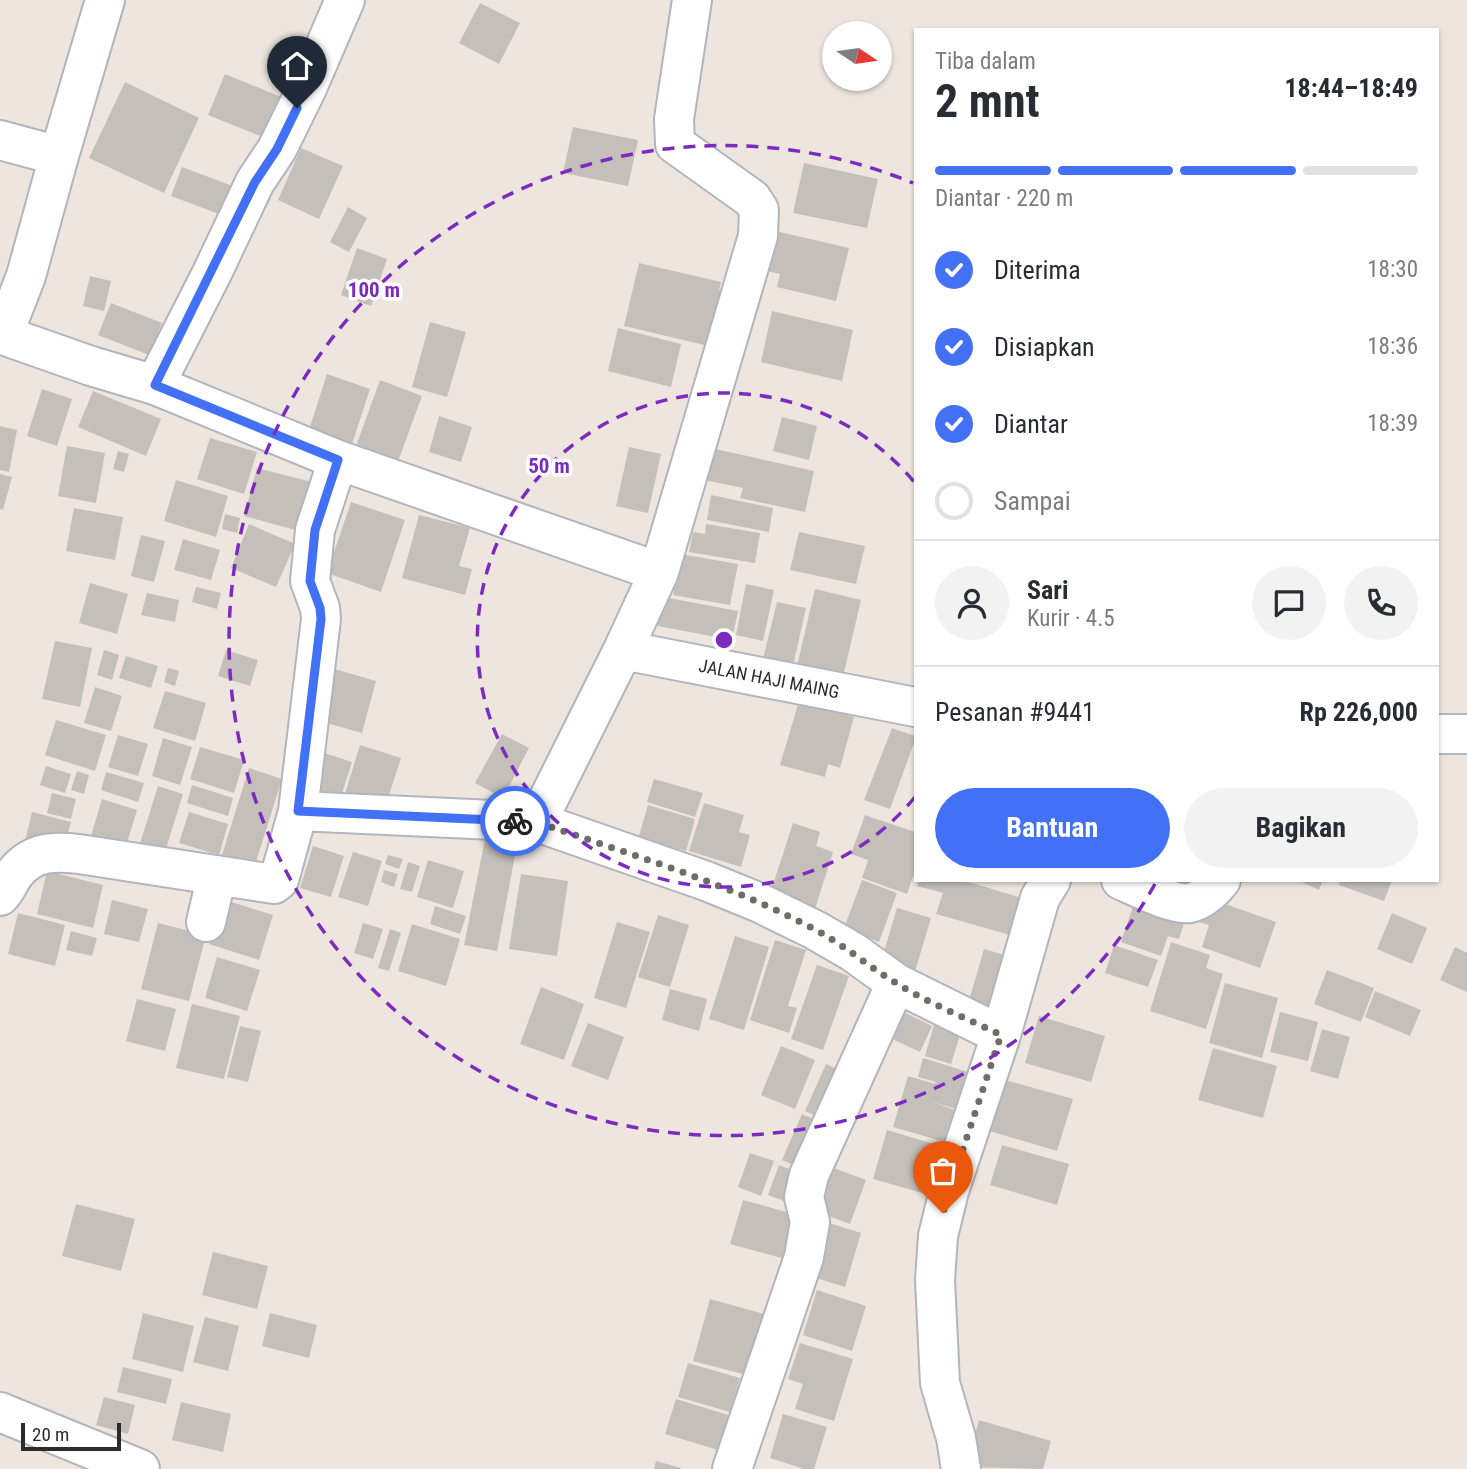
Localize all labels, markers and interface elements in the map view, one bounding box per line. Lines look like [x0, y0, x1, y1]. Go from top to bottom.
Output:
north arrow [822, 21, 892, 91]
map controls [822, 21, 892, 91]
pin [267, 36, 327, 108]
icon: home [278, 47, 316, 85]
text: Tiba dalam [935, 48, 1036, 75]
text: 18:44–18:49 [1284, 73, 1418, 103]
text: 2 mnt [935, 74, 1040, 128]
text: Diantar · 220 m [935, 185, 1073, 212]
icon: check [935, 251, 973, 289]
text: Diterima [994, 255, 1081, 285]
text: 18:30 [1367, 256, 1418, 283]
text: 100 m [348, 278, 400, 302]
icon: check [935, 328, 973, 366]
text: Disiapkan [994, 332, 1095, 362]
text: 18:36 [1367, 333, 1418, 360]
icon: check [935, 405, 973, 443]
text: Diantar [994, 409, 1068, 439]
text: 18:39 [1367, 410, 1418, 437]
text: 50 m [528, 454, 570, 478]
text: Sampai [994, 486, 1071, 516]
button: person [935, 566, 1009, 640]
button: chat [1252, 566, 1326, 640]
button: phone [1344, 566, 1418, 640]
text: Sari [1027, 575, 1068, 605]
text: Kurir · 4.5 [1027, 605, 1115, 632]
centre of rings [712, 628, 736, 652]
street label: JALAN HAJI MAING [697, 655, 841, 702]
text: Pesanan #9441 [935, 697, 1095, 727]
text: Rp 226,000 [1300, 697, 1418, 727]
courier [480, 786, 550, 856]
button: Bantuan [935, 788, 1170, 868]
button: Bagikan [1184, 788, 1418, 868]
icon: bike [496, 802, 534, 840]
pin [913, 1141, 973, 1213]
icon: bag [924, 1152, 962, 1190]
scale bar [21, 1420, 121, 1452]
text: 20 m [32, 1423, 69, 1446]

